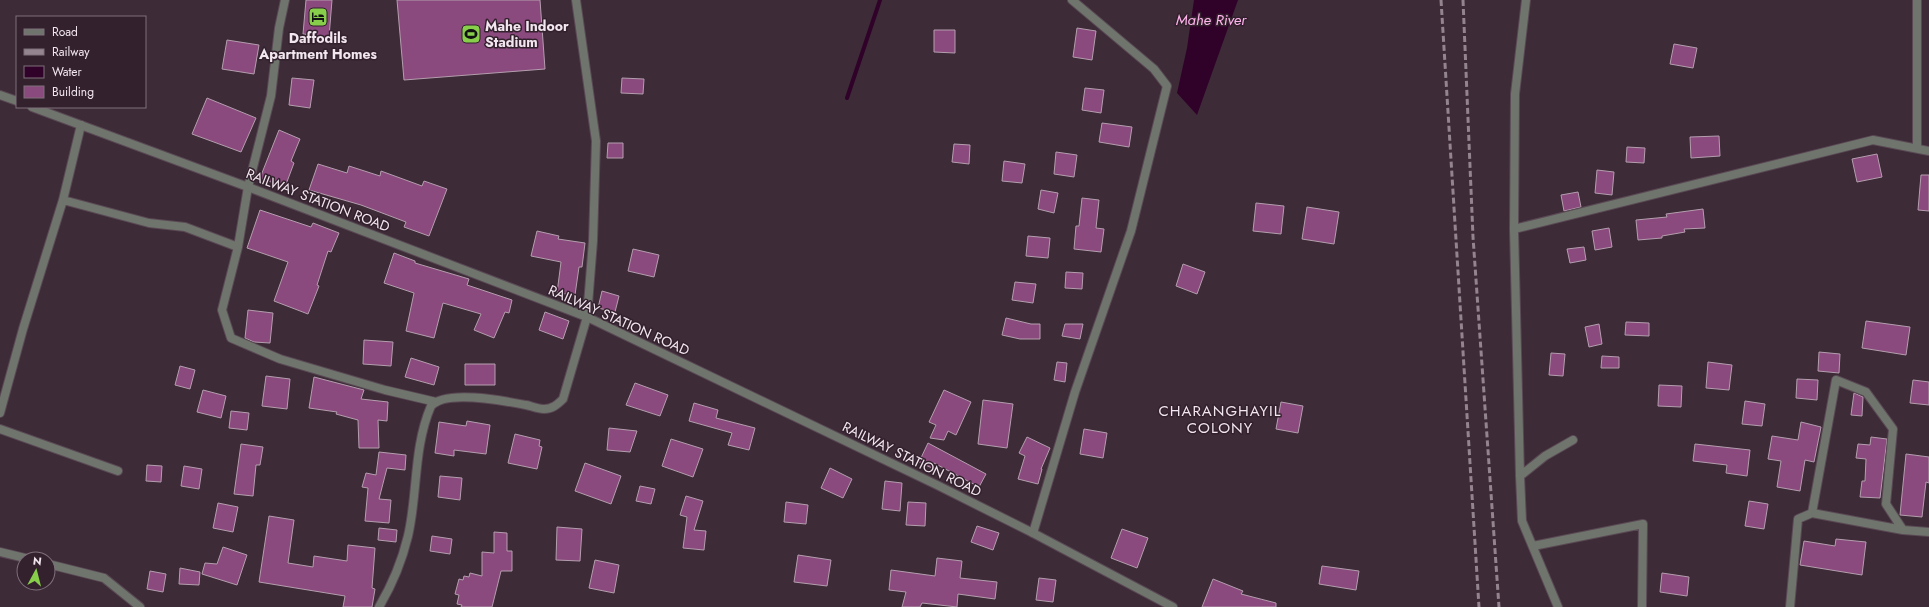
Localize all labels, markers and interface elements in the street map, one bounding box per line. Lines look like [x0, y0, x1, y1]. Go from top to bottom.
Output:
hotel icon: Daffodils Apartment Homes [307, 6, 329, 28]
water label: Mahe River [1176, 9, 1247, 31]
legend [16, 16, 146, 108]
place label: Mahe Indoor Stadium [485, 16, 569, 52]
text: Road [52, 23, 78, 41]
sports icon: Mahe Indoor Stadium [460, 23, 482, 45]
place label: Daffodils Apartment Homes [258, 28, 378, 64]
text: Railway [52, 43, 90, 61]
text: Water [52, 63, 83, 81]
text: Building [52, 83, 94, 101]
street label: RAILWAY STATION ROAD [243, 163, 393, 237]
street label: RAILWAY STATION ROAD [545, 280, 693, 360]
district label: CHARANGHAYIL COLONY [1159, 400, 1281, 439]
street label: RAILWAY STATION ROAD [839, 417, 985, 501]
north arrow [16, 551, 56, 591]
text: N [32, 553, 43, 570]

